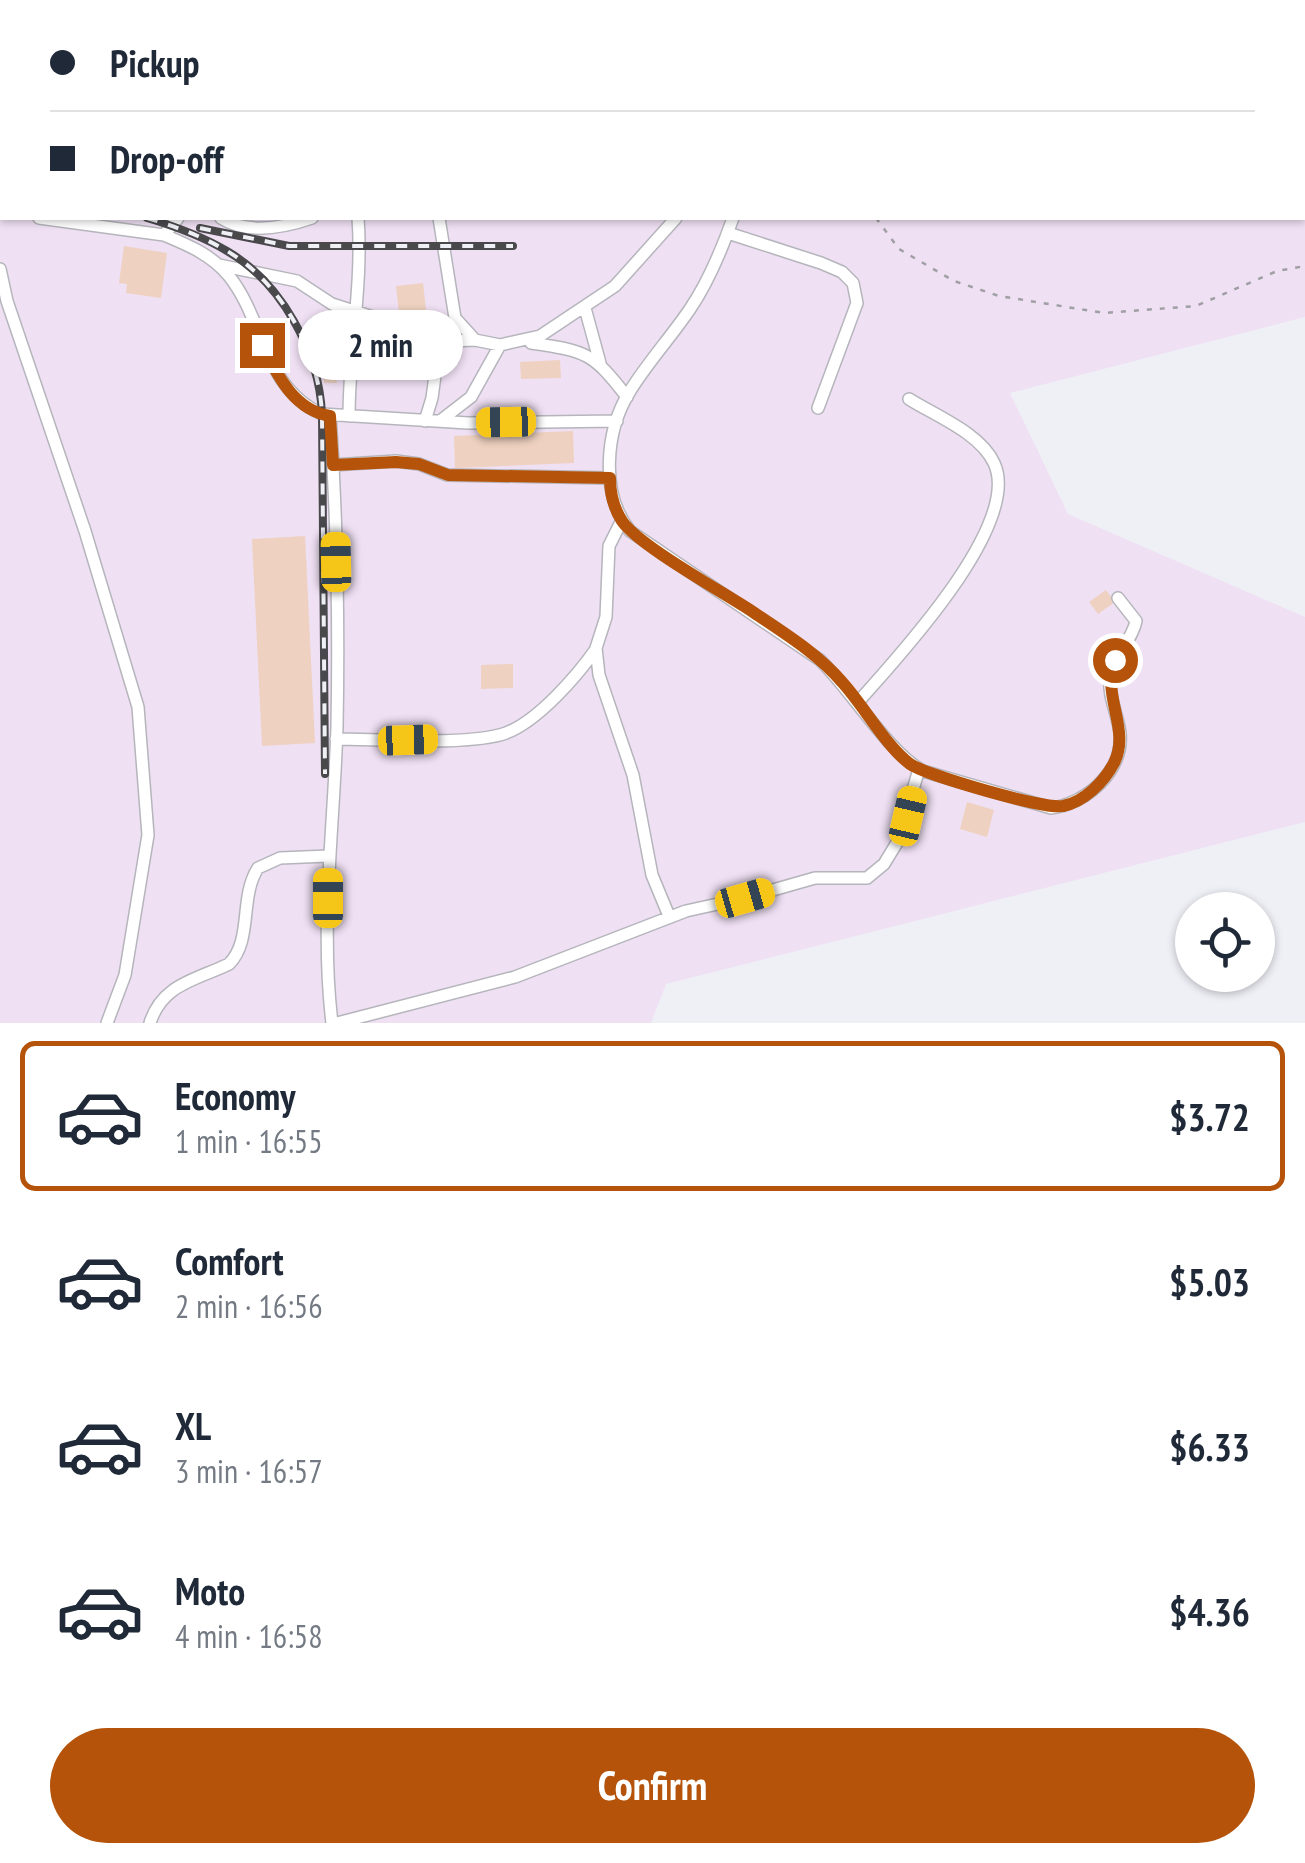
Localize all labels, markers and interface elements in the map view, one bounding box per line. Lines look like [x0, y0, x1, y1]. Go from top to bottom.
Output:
text: Pickup [110, 38, 200, 87]
text: Drop-off [110, 134, 224, 183]
callout: 2 min [297, 310, 462, 380]
route end [240, 323, 285, 368]
text: 2 min [348, 324, 413, 366]
car [476, 406, 536, 438]
car [320, 532, 352, 592]
route start [1093, 638, 1138, 683]
car [377, 724, 439, 756]
car [887, 783, 929, 849]
car [313, 868, 343, 928]
car [712, 875, 778, 921]
map controls [1175, 892, 1275, 992]
button: locate [1175, 892, 1275, 992]
icon: car [55, 1071, 145, 1161]
text: Economy [175, 1071, 295, 1120]
text: $3.72 [1169, 1092, 1250, 1141]
text: 1 min · 16:55 [175, 1120, 323, 1162]
icon: car [55, 1236, 145, 1326]
text: Comfort [175, 1236, 284, 1285]
text: $5.03 [1169, 1257, 1250, 1306]
text: 2 min · 16:56 [175, 1285, 323, 1327]
icon: car [55, 1401, 145, 1491]
text: XL [175, 1401, 211, 1450]
text: $6.33 [1169, 1422, 1250, 1471]
text: 3 min · 16:57 [175, 1450, 323, 1492]
icon: car [55, 1566, 145, 1656]
text: Moto [175, 1566, 245, 1615]
text: $4.36 [1169, 1587, 1250, 1636]
text: 4 min · 16:58 [175, 1615, 323, 1657]
button: Confirm [50, 1728, 1255, 1843]

